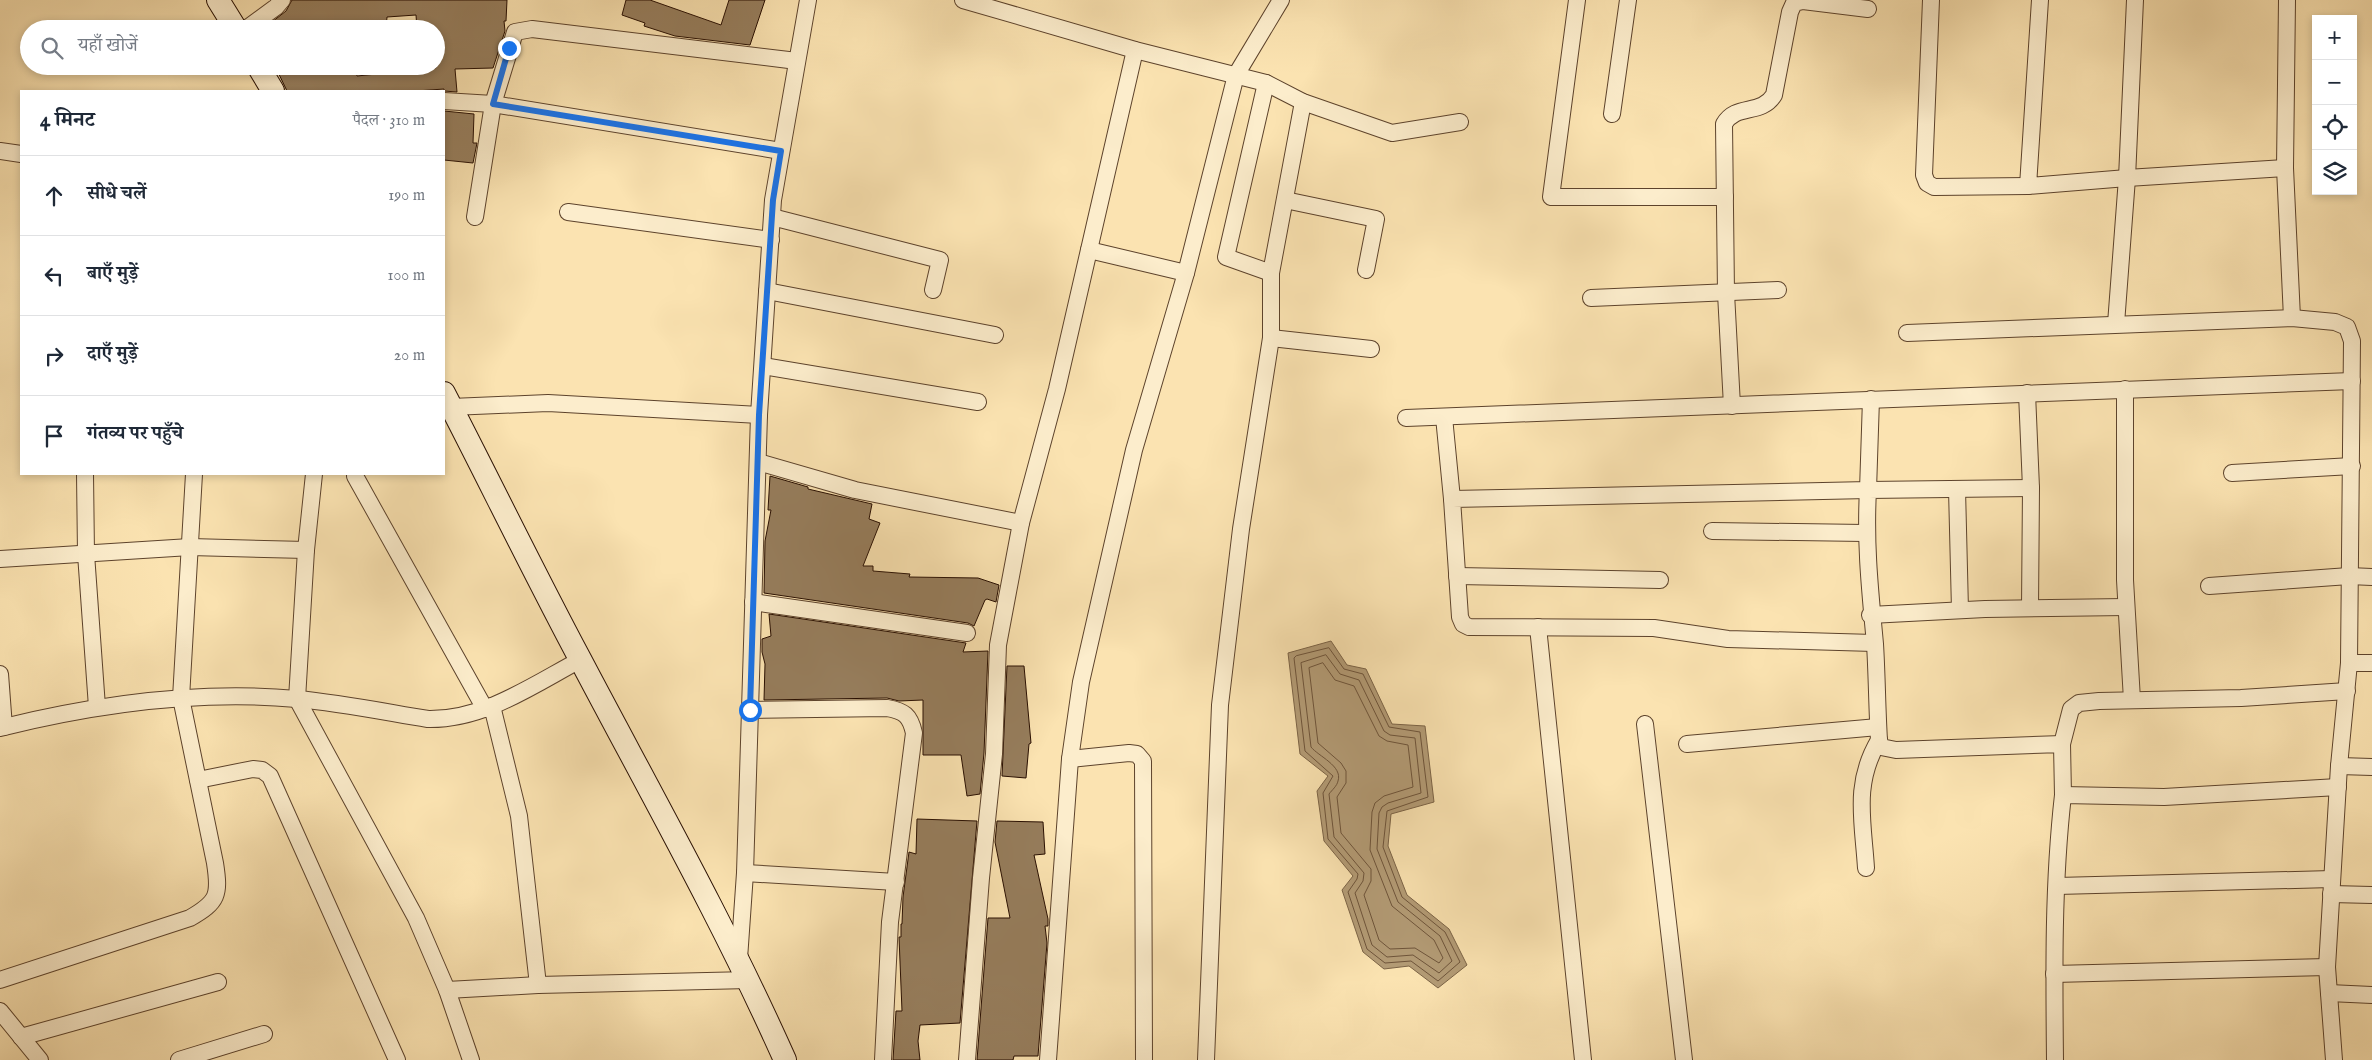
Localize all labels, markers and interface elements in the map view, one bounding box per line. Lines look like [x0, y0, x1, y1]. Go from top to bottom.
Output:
map controls [2312, 15, 2357, 195]
button: + [2312, 15, 2357, 60]
search box [20, 20, 445, 75]
icon: search [38, 34, 66, 62]
text: यहाँ खोजें [78, 34, 138, 58]
route end [498, 37, 521, 60]
button: − [2312, 60, 2357, 105]
button: locate [2312, 105, 2357, 150]
text: 4 मिनट [40, 107, 95, 134]
text: पैदल · 310 m [353, 111, 425, 131]
button: layers [2312, 150, 2357, 195]
icon: ahead [40, 182, 68, 210]
text: सीधे चलें [87, 182, 146, 206]
text: 190 m [388, 186, 425, 206]
icon: left [40, 262, 68, 290]
text: बाएँ मुड़ें [87, 262, 138, 286]
text: 100 m [388, 266, 425, 286]
icon: right [40, 342, 68, 370]
text: दाएँ मुड़ें [87, 342, 138, 366]
text: 20 m [394, 346, 425, 366]
icon: arrive [40, 422, 68, 450]
text: गंतव्य पर पहुँचे [87, 422, 183, 446]
route start [739, 699, 762, 722]

